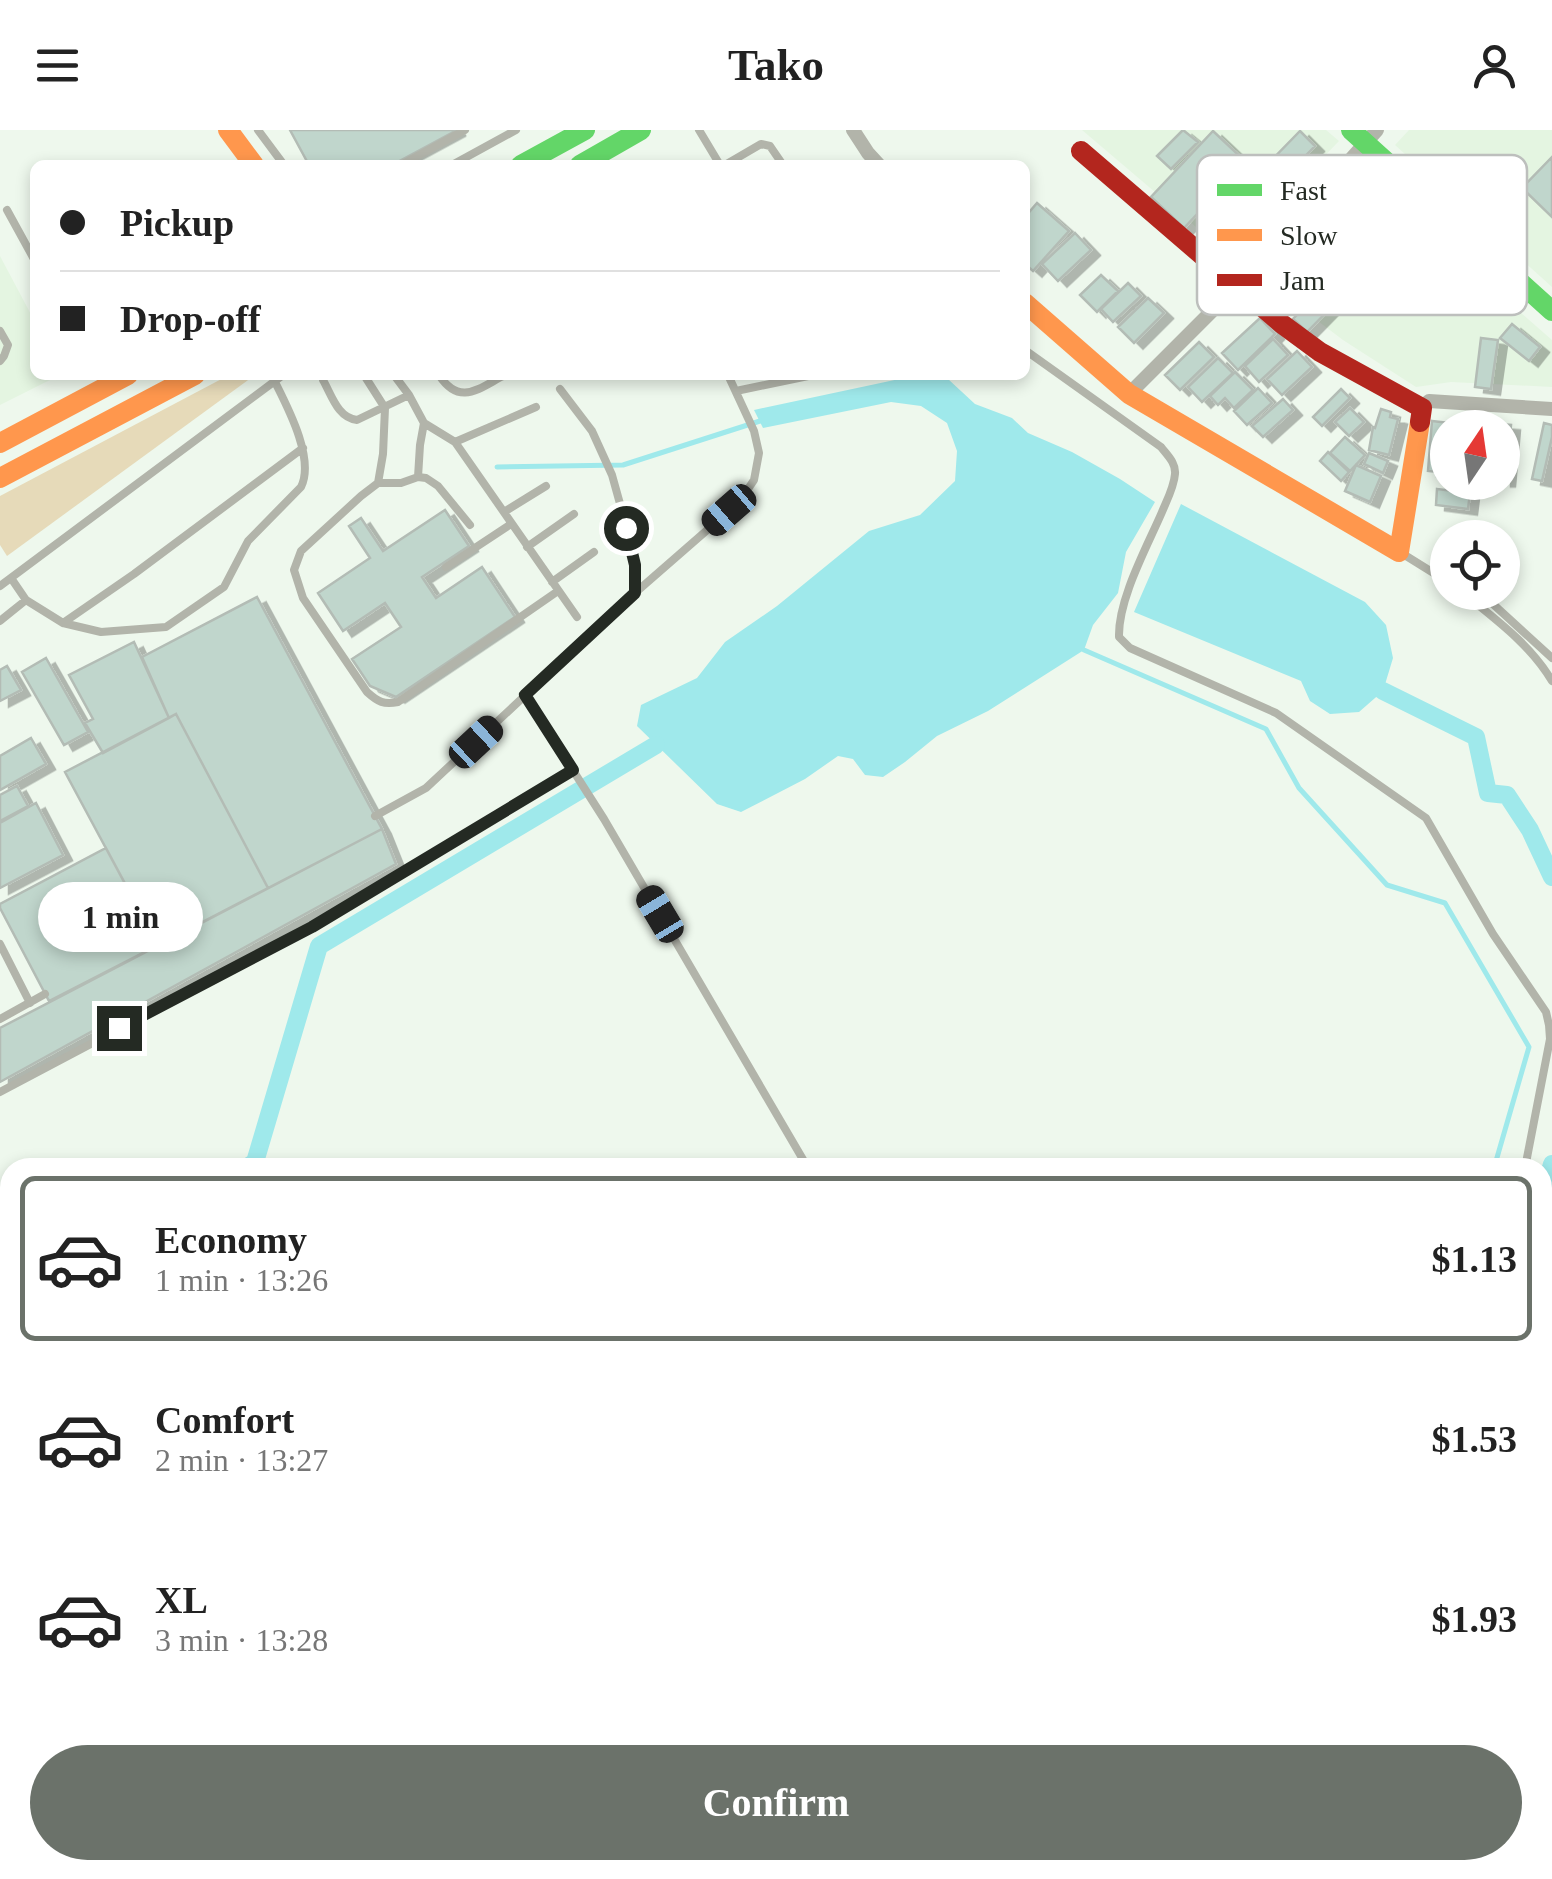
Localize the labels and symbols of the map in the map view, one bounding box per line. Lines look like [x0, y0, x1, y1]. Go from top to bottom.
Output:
legend [1197, 155, 1527, 315]
text: Fast [1280, 175, 1327, 206]
text: Slow [1280, 220, 1338, 251]
text: Jam [1280, 265, 1325, 296]
north arrow [1430, 410, 1520, 500]
car [697, 479, 761, 541]
route start [604, 506, 649, 551]
car [444, 711, 508, 773]
car [632, 881, 688, 947]
callout: 1 min [36, 883, 202, 953]
route end [97, 1006, 142, 1051]

